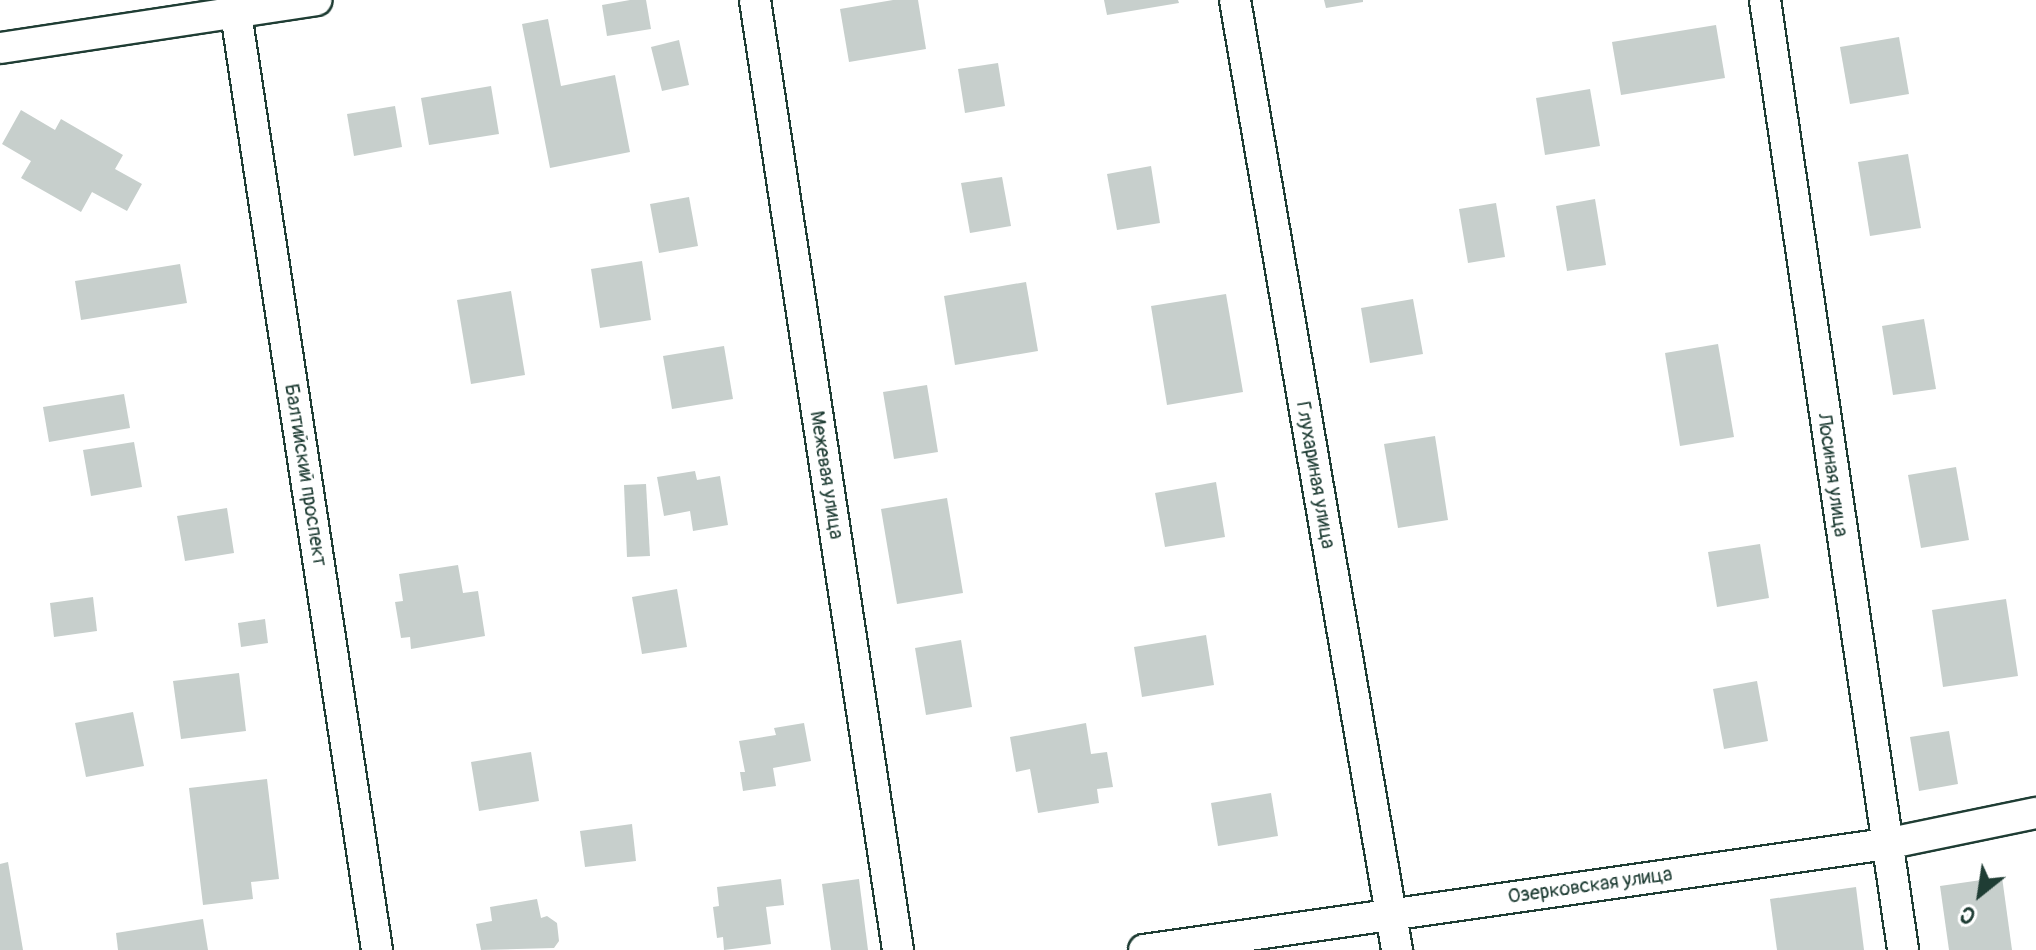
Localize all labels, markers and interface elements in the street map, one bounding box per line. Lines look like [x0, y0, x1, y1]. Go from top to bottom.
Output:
street label: Балтийский проспект [280, 382, 332, 568]
street label: Глухариная улица [1291, 399, 1341, 551]
street label: Межевая улица [805, 409, 849, 541]
street label: Лосиная улица [1812, 412, 1854, 538]
north arrow [1940, 854, 2020, 934]
street label: Озерковская улица [1506, 862, 1674, 908]
text: С [1955, 899, 1981, 930]

